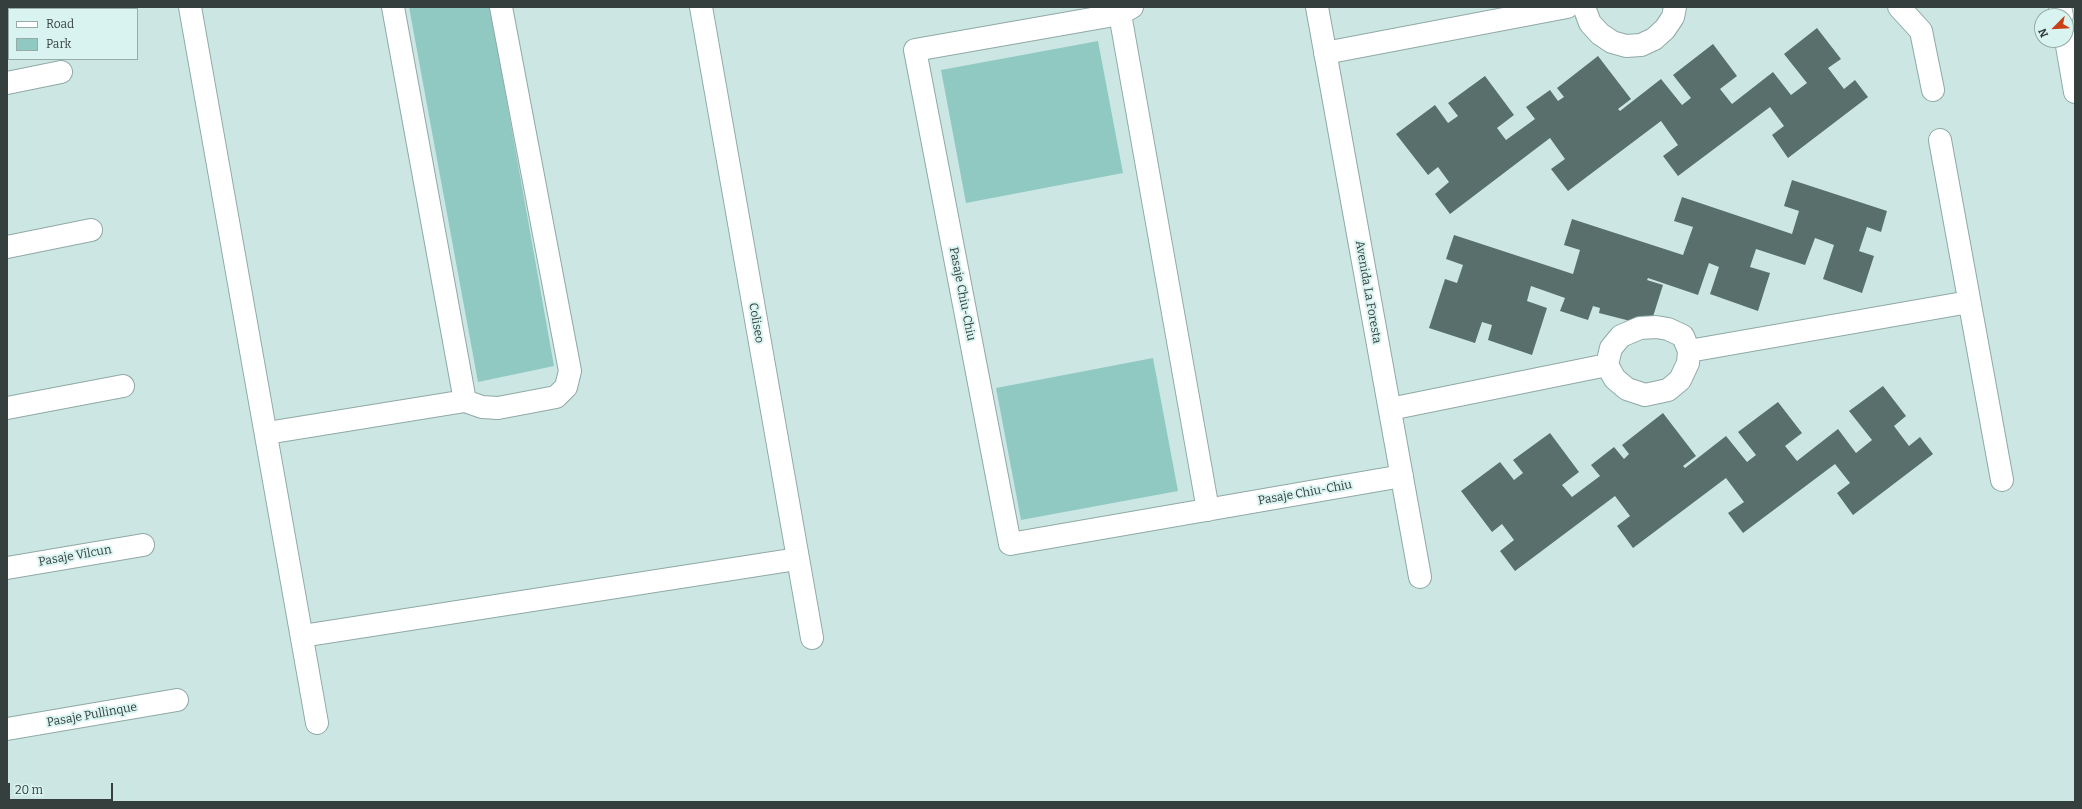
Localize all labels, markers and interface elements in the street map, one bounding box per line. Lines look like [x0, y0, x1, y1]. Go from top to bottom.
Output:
legend [8, 8, 138, 60]
north arrow [2034, 8, 2074, 48]
text: Road [46, 17, 74, 31]
text: N [2036, 26, 2051, 39]
text: Park [46, 37, 71, 51]
street label: Avenida La Foresta [1352, 239, 1384, 345]
street label: Pasaje Chiu-Chiu [946, 246, 978, 342]
street label: Coliseo [745, 302, 767, 344]
street label: Pasaje Chiu-Chiu [1257, 478, 1353, 508]
street label: Pasaje Vilcun [37, 543, 113, 569]
street label: Pasaje Pullinque [46, 700, 138, 730]
scale bar [10, 775, 115, 801]
text: 20 m [15, 783, 43, 797]

